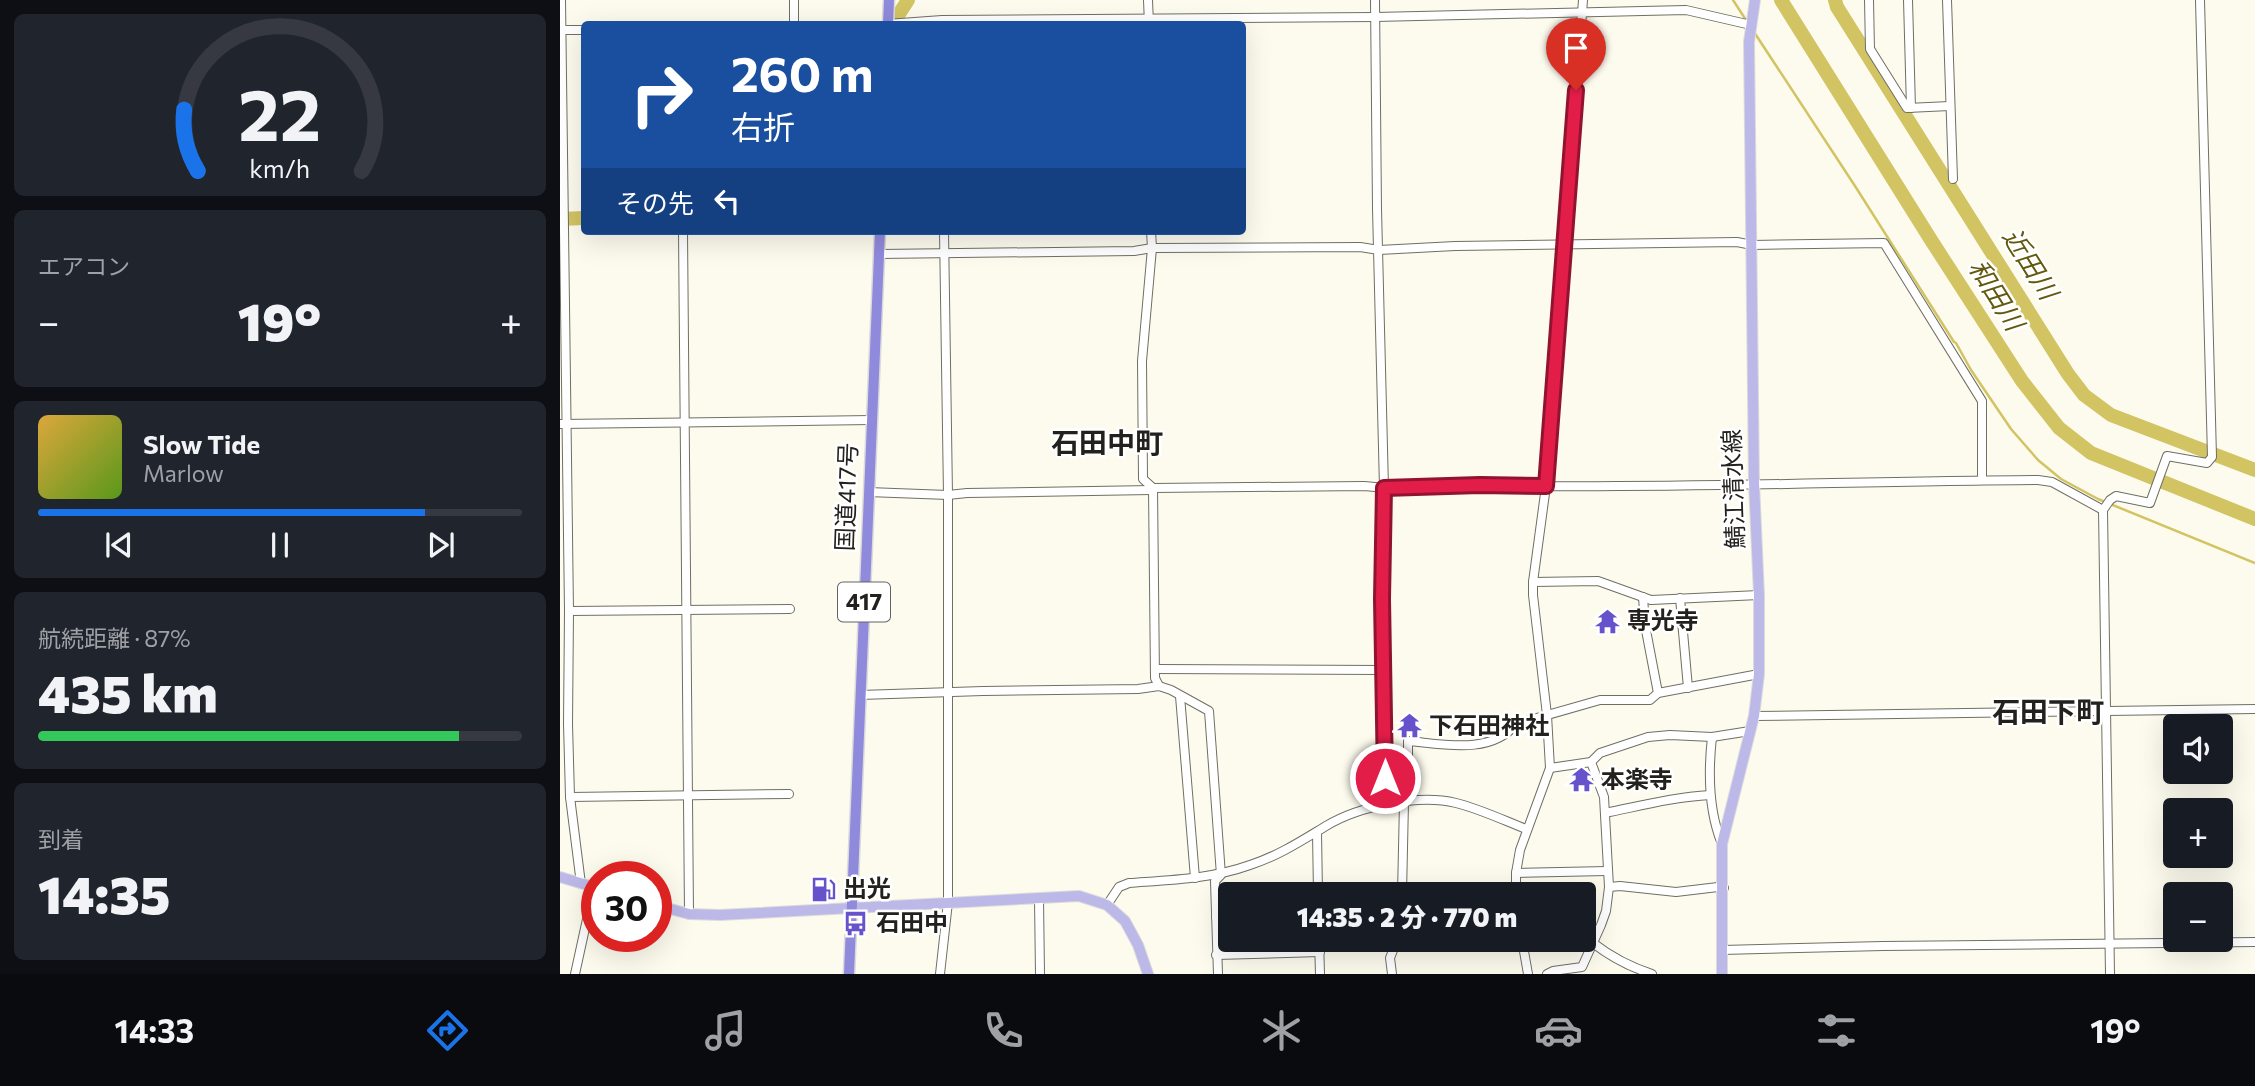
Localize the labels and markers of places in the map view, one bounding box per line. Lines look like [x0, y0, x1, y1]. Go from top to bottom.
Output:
pin [1546, 18, 1606, 90]
place label: 専光寺 [1627, 605, 1699, 634]
temple icon: 専光寺 [1593, 607, 1621, 635]
place label: 下石田神社 [1429, 710, 1549, 739]
temple icon: 下石田神社 [1395, 712, 1423, 740]
place label: 本楽寺 [1601, 764, 1673, 793]
temple icon: 本楽寺 [1567, 766, 1595, 794]
place label: 出光 [843, 873, 891, 902]
fuel station icon: 出光 [809, 875, 837, 903]
place label: 石田中 [876, 907, 948, 936]
bus stop icon: 石田中 [842, 909, 870, 937]

